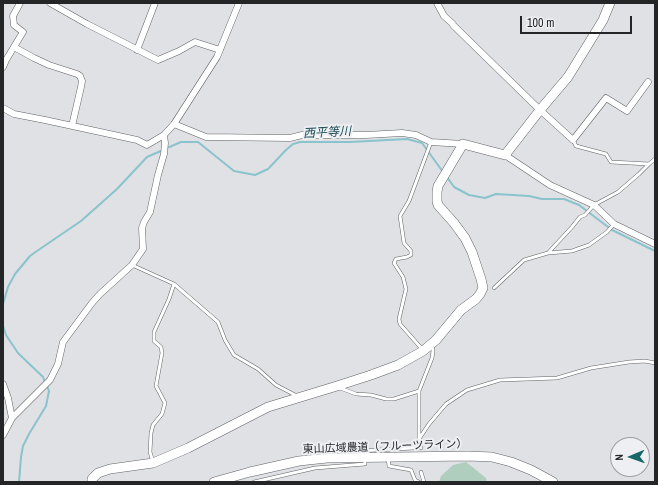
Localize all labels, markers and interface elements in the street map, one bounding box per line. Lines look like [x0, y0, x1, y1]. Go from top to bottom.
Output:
scale bar [522, 8, 634, 34]
text: 100 m [527, 15, 554, 31]
water label: 西平等川 [303, 125, 351, 141]
north arrow [610, 437, 650, 477]
street label: 東山広域農道（フルーツライン） [302, 438, 468, 456]
text: N [612, 454, 626, 461]

